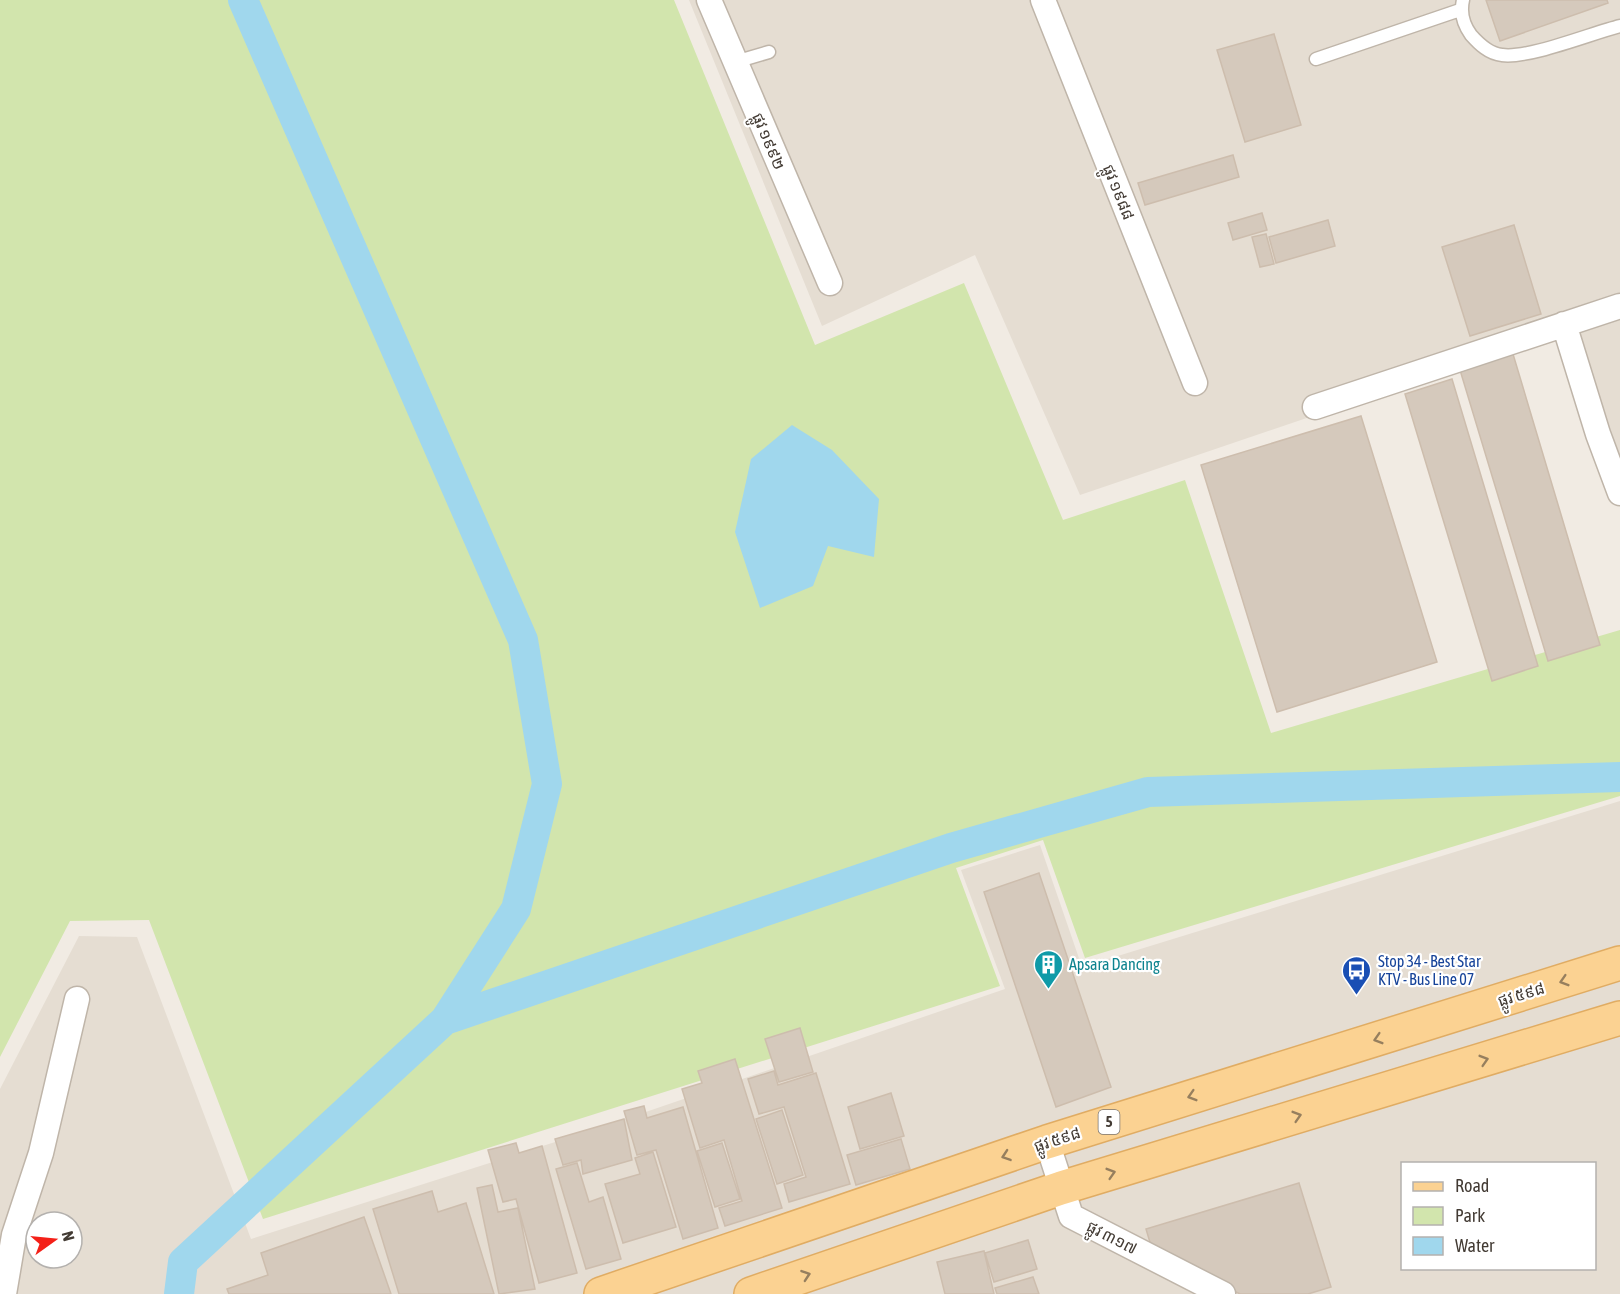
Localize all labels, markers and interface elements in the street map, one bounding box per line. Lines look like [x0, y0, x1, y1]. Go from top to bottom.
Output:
street label: ផ្លូវ ១៩៩២ [744, 110, 789, 174]
street label: ផ្លូវ ១៩៨៨ [1094, 162, 1138, 225]
building icon: Apsara Dancing [1032, 948, 1064, 990]
place label: Stop 34 - Best Star KTV - Bus Line 07 [1378, 952, 1481, 988]
bus stop icon: Stop 34 - Best Star KTV - Bus Line 07 [1341, 954, 1373, 996]
place label: Apsara Dancing [1069, 955, 1160, 974]
one-way arrow [1559, 974, 1570, 986]
street label: ផ្លូវ ៥៩៨ [1495, 978, 1548, 1015]
one-way arrow [1373, 1031, 1384, 1044]
one-way arrow [1478, 1055, 1489, 1067]
one-way arrow [1187, 1089, 1198, 1102]
road number: 5 [1098, 1110, 1120, 1134]
one-way arrow [1291, 1111, 1302, 1123]
street label: ផ្លូវ ៥៩៨ [1031, 1123, 1084, 1160]
one-way arrow [1001, 1148, 1012, 1161]
legend [1401, 1162, 1596, 1270]
one-way arrow [1105, 1168, 1116, 1180]
text: Road [1455, 1175, 1489, 1196]
text: Park [1455, 1205, 1485, 1226]
north arrow [24, 1210, 84, 1270]
street label: ផ្លូវ ៣១៧ [1081, 1217, 1140, 1262]
text: N [59, 1229, 78, 1243]
text: Water [1455, 1235, 1495, 1256]
one-way arrow [800, 1270, 811, 1282]

